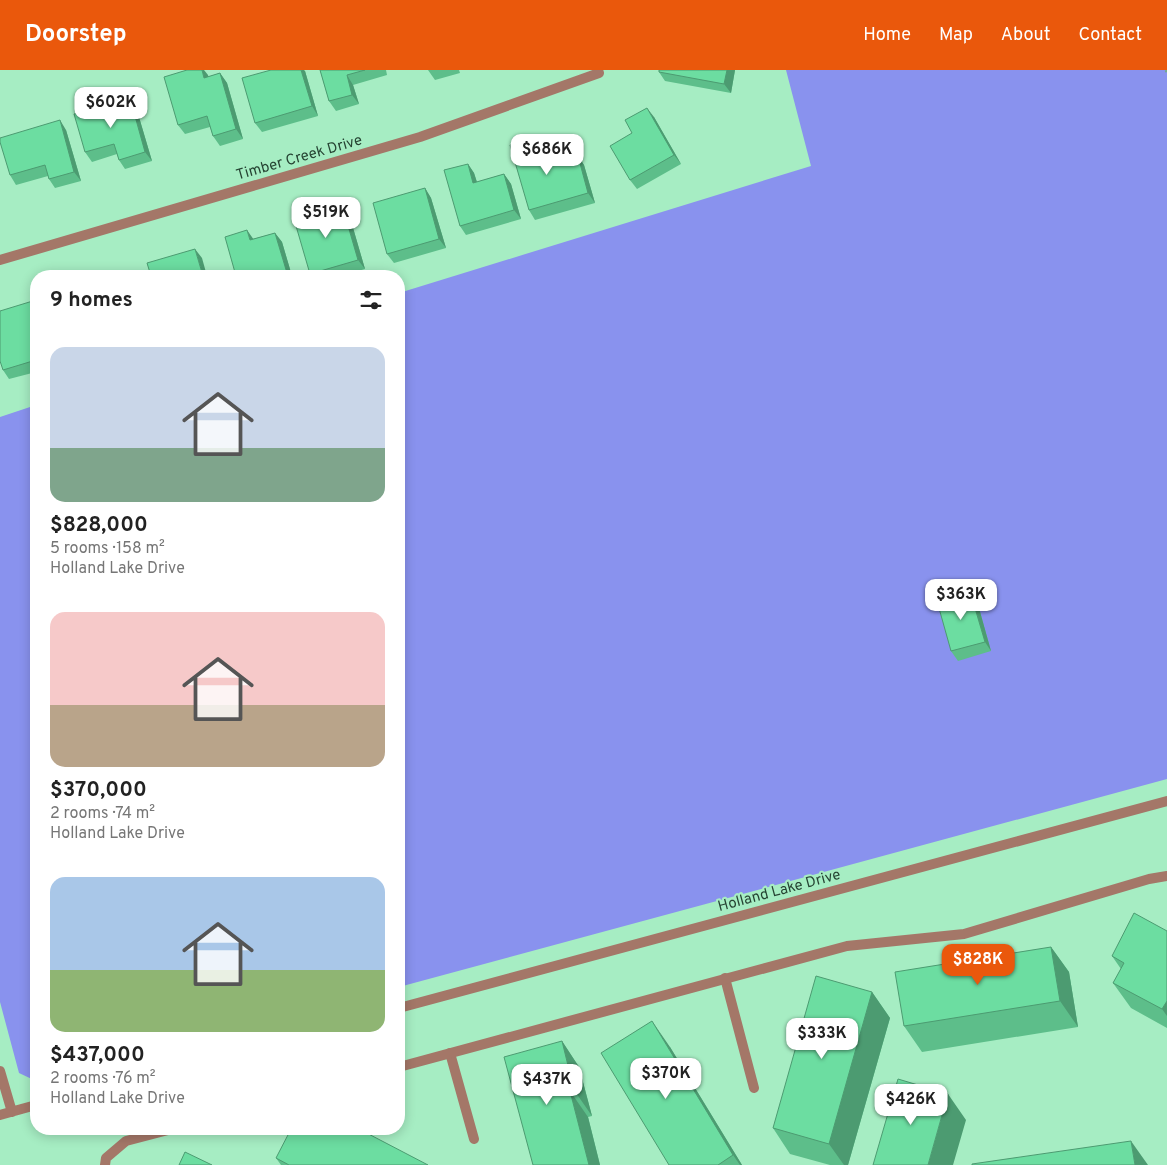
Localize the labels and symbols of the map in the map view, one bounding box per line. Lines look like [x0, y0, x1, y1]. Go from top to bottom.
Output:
pin: $602K [76, 87, 146, 129]
street label: Timber Creek Drive [234, 131, 365, 186]
pin: $686K [512, 134, 582, 176]
pin: $519K [291, 196, 361, 239]
pin: $363K [926, 578, 996, 621]
street label: Holland Lake Drive [716, 866, 843, 917]
pin: $828K [943, 944, 1013, 986]
pin: $333K [787, 1018, 857, 1060]
pin: $370K [631, 1058, 701, 1100]
pin: $437K [512, 1064, 582, 1106]
pin: $426K [876, 1084, 946, 1126]

